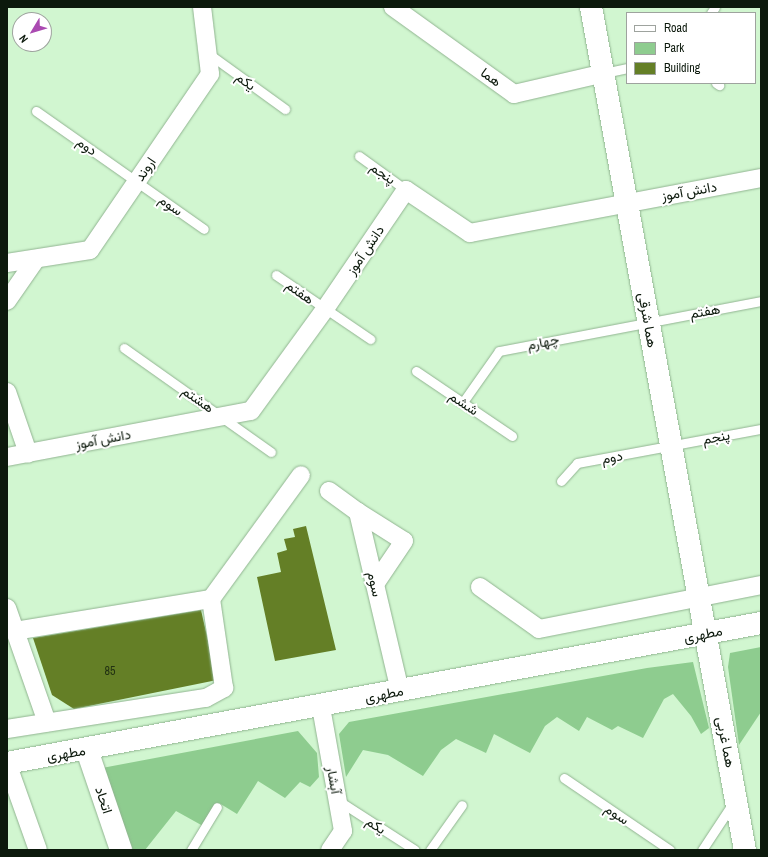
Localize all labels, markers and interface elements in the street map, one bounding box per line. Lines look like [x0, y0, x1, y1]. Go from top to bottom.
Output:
north arrow [12, 12, 52, 52]
legend [626, 12, 756, 84]
text: Road [664, 20, 688, 36]
text: N [16, 32, 31, 46]
text: Park [664, 40, 684, 56]
text: Building [664, 60, 700, 76]
street label: هما [477, 64, 505, 90]
street label: یکم [233, 68, 259, 94]
street label: دوم [73, 133, 101, 159]
street label: اروند [131, 154, 159, 184]
street label: پنجم [367, 158, 399, 188]
street label: دانش آموز [660, 178, 718, 204]
street label: سوم [156, 191, 186, 219]
street label: دانش آموز [342, 222, 388, 278]
street label: هفتم [283, 276, 317, 308]
street label: هما شرقی [635, 291, 661, 349]
street label: هفتم [688, 300, 722, 322]
street label: چهارم [526, 331, 560, 353]
street label: هشتم [179, 382, 217, 416]
street label: ششم [446, 387, 482, 419]
street label: دانش آموز [74, 425, 132, 453]
street label: پنجم [701, 426, 731, 448]
street label: دوم [600, 447, 624, 467]
street label: سوم [364, 570, 386, 598]
street label: مطهری [682, 622, 724, 646]
house number: 85 [105, 665, 115, 679]
street label: مطهری [363, 682, 405, 706]
street label: هما غربی [713, 715, 739, 769]
street label: مطهری [45, 742, 87, 764]
street label: آبشار [323, 765, 345, 795]
street label: اتحاد [92, 784, 116, 816]
street label: سوم [602, 800, 632, 828]
street label: یکم [363, 812, 389, 838]

